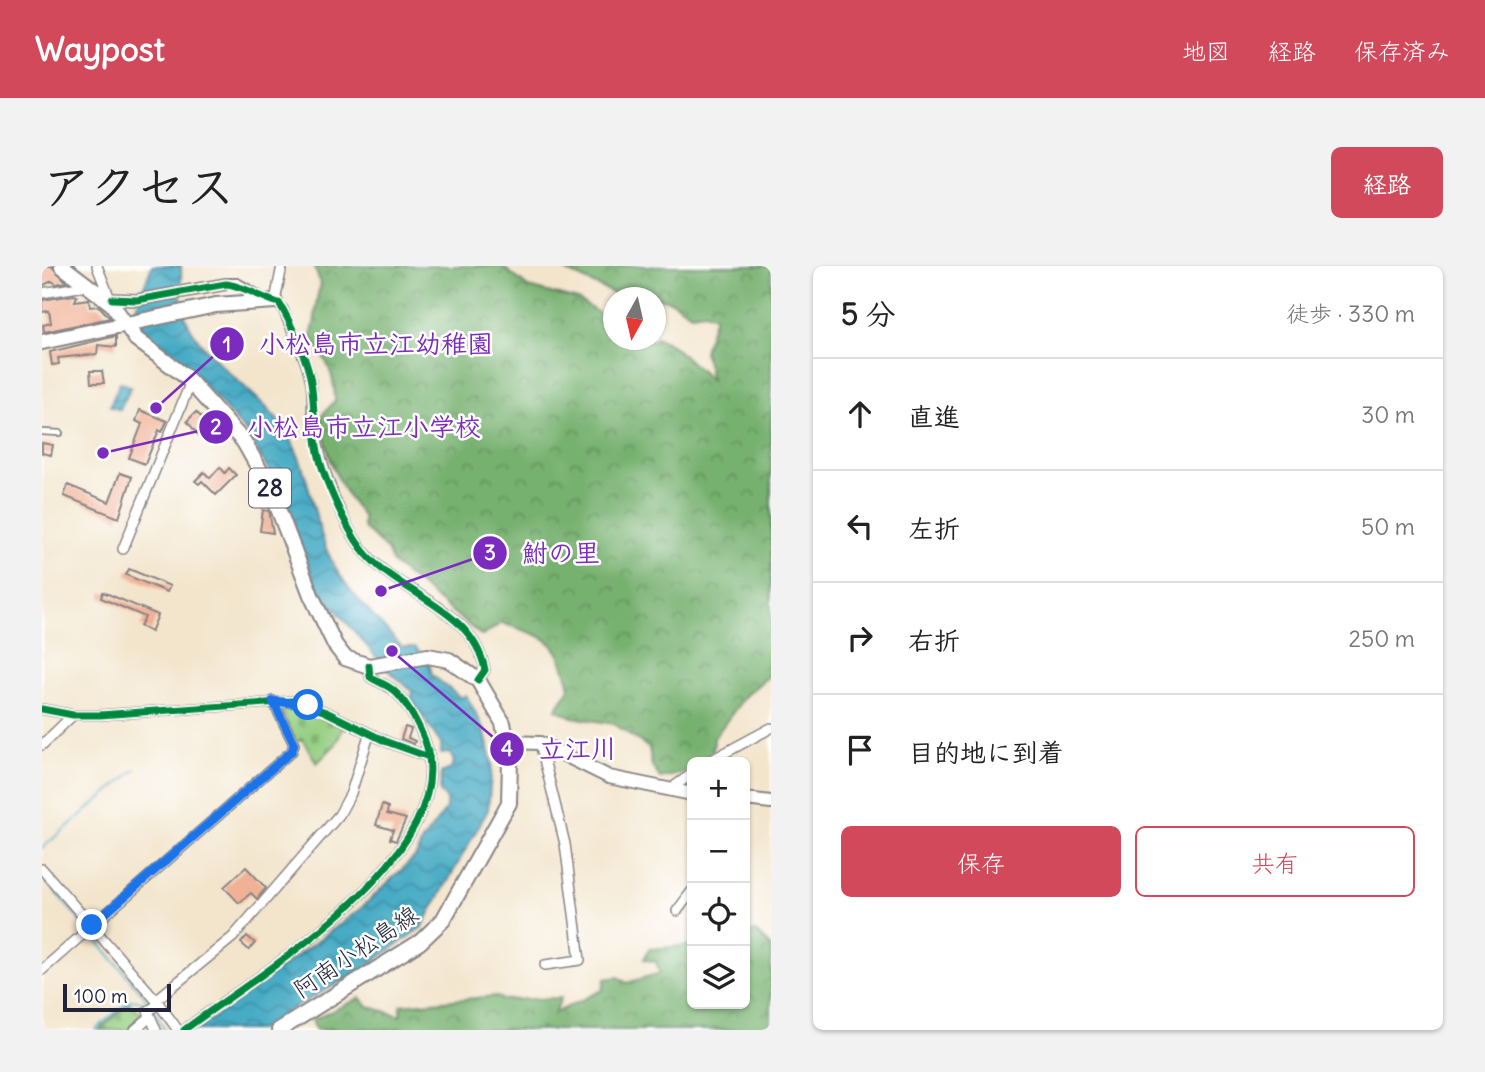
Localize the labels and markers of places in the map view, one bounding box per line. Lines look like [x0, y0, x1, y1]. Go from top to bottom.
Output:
callout: 小松島市立江幼稚園 [210, 321, 507, 368]
callout: 小松島市立江小学校 [198, 403, 495, 450]
callout: 鮒の里 [473, 530, 614, 577]
callout: 立江川 [490, 726, 631, 773]

